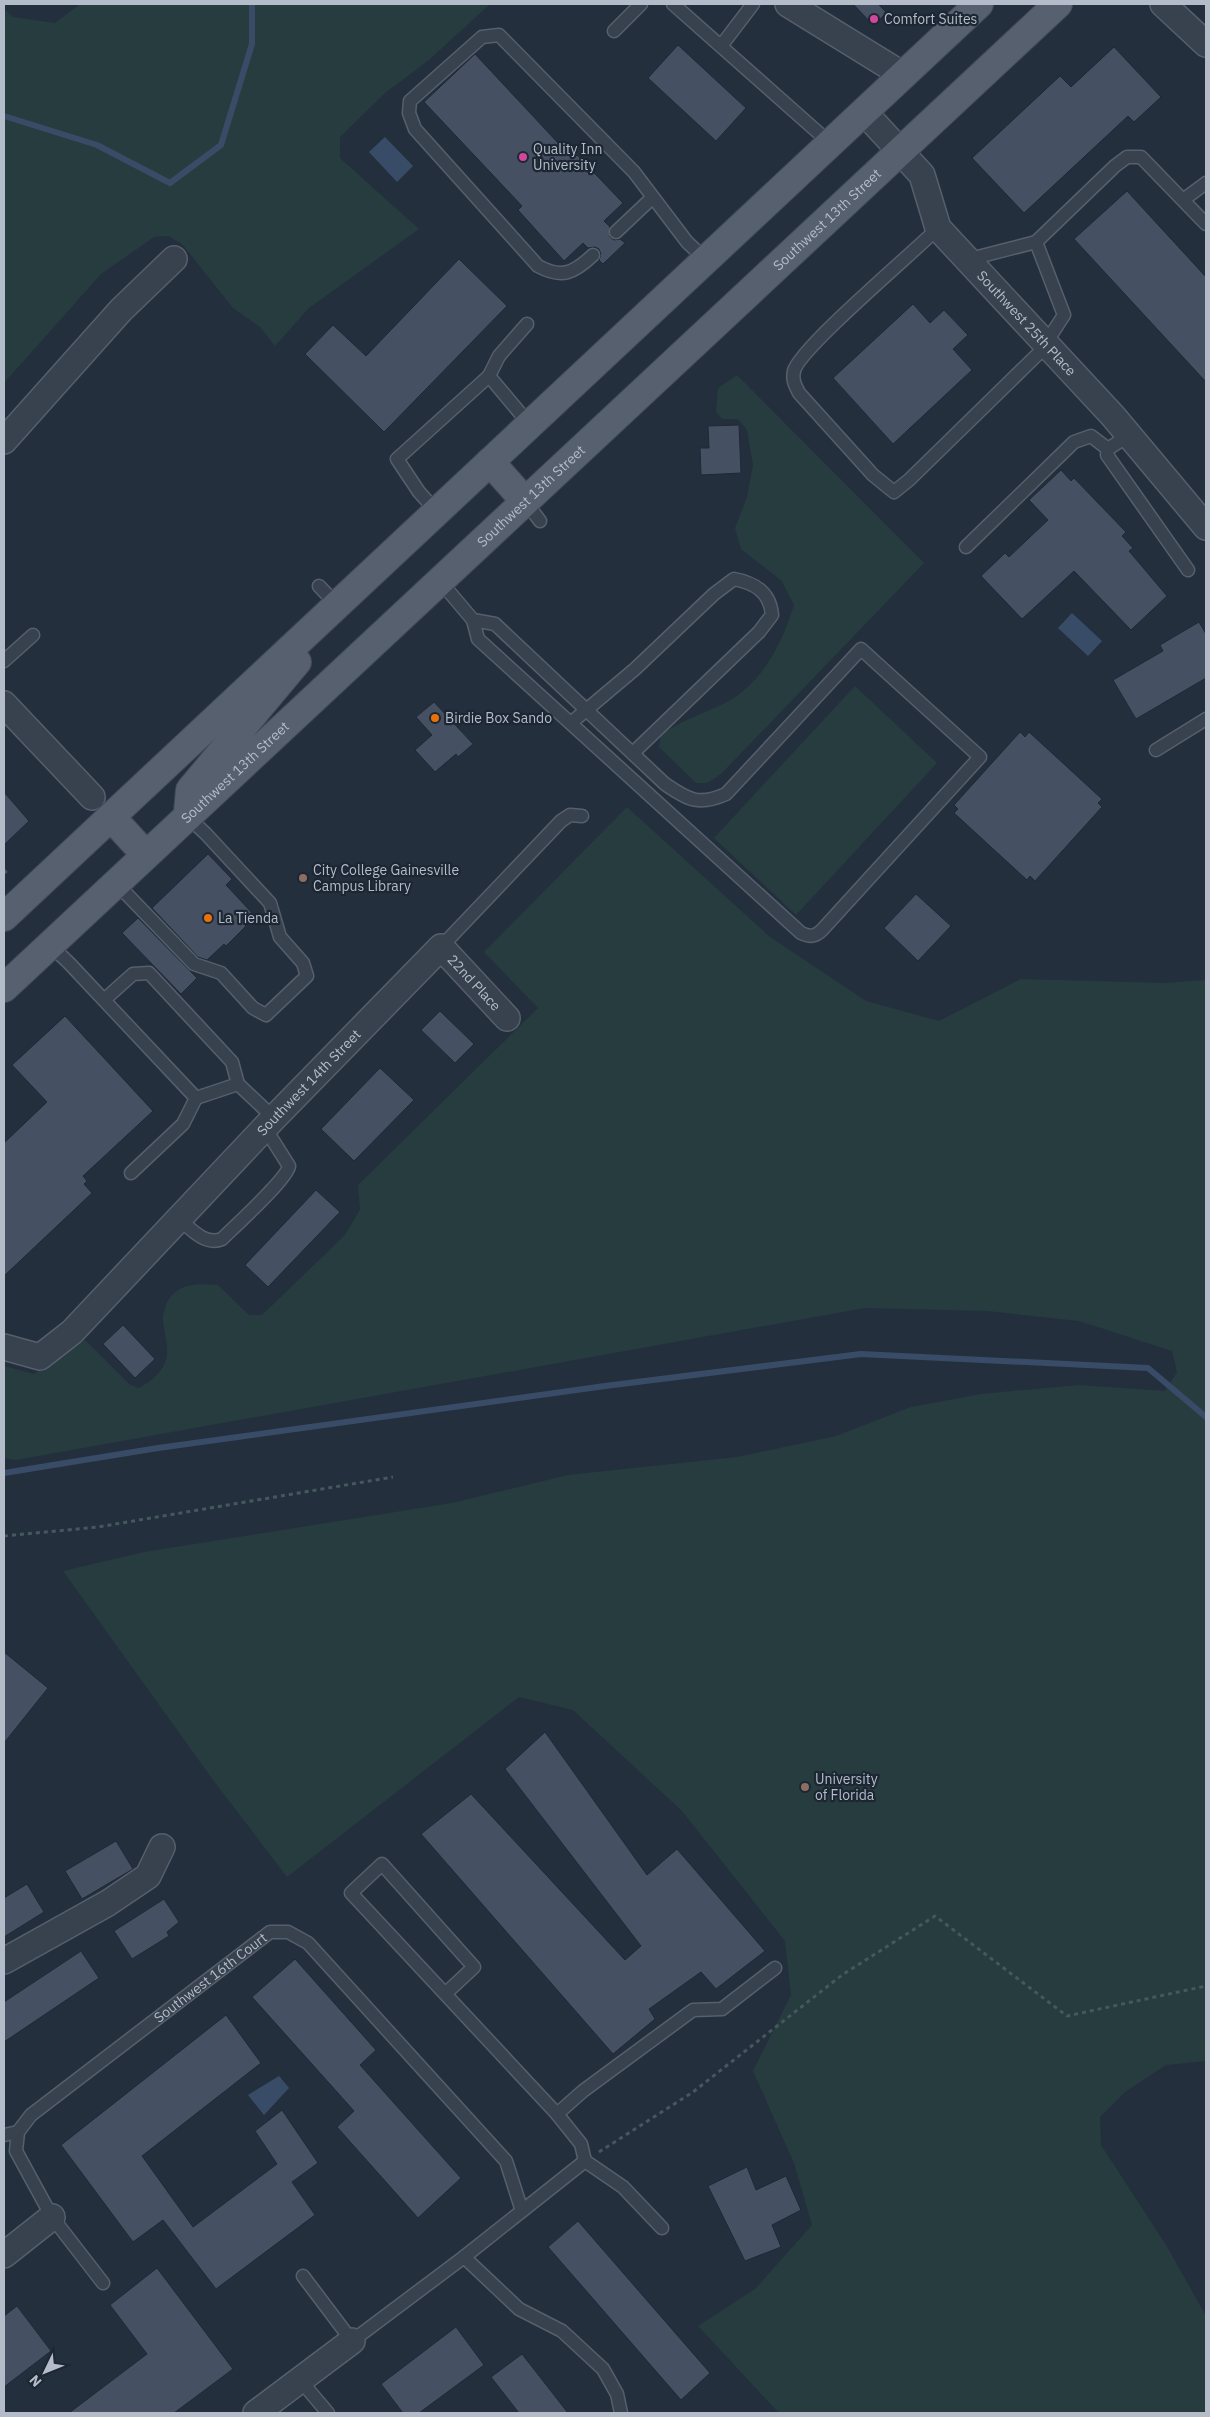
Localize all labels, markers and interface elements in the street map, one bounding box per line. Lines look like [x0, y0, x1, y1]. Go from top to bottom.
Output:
place label: Comfort Suites [884, 10, 978, 28]
marker: Comfort Suites [868, 13, 880, 25]
place label: Quality Inn University [533, 140, 602, 174]
marker: Quality Inn University [517, 151, 529, 163]
street label: Southwest 13th Street [769, 165, 885, 274]
street label: Southwest 25th Place [973, 267, 1080, 380]
street label: Southwest 13th Street [473, 441, 589, 551]
place label: Birdie Box Sando [445, 709, 552, 727]
marker: Birdie Box Sando [429, 712, 441, 724]
street label: Southwest 13th Street [177, 717, 293, 827]
place label: City College Gainesville Campus Library [313, 861, 459, 895]
marker: City College Gainesville Campus Library [297, 872, 309, 884]
place label: La Tienda [218, 909, 279, 927]
marker: La Tienda [202, 912, 214, 924]
street label: 22nd Place [444, 951, 505, 1015]
street label: Southwest 14th Street [253, 1025, 365, 1139]
place label: University of Florida [815, 1770, 878, 1804]
marker: University of Florida [799, 1781, 811, 1793]
street label: Southwest 16th Court [150, 1929, 271, 2027]
north arrow [20, 2347, 70, 2397]
text: N [25, 2371, 46, 2391]

